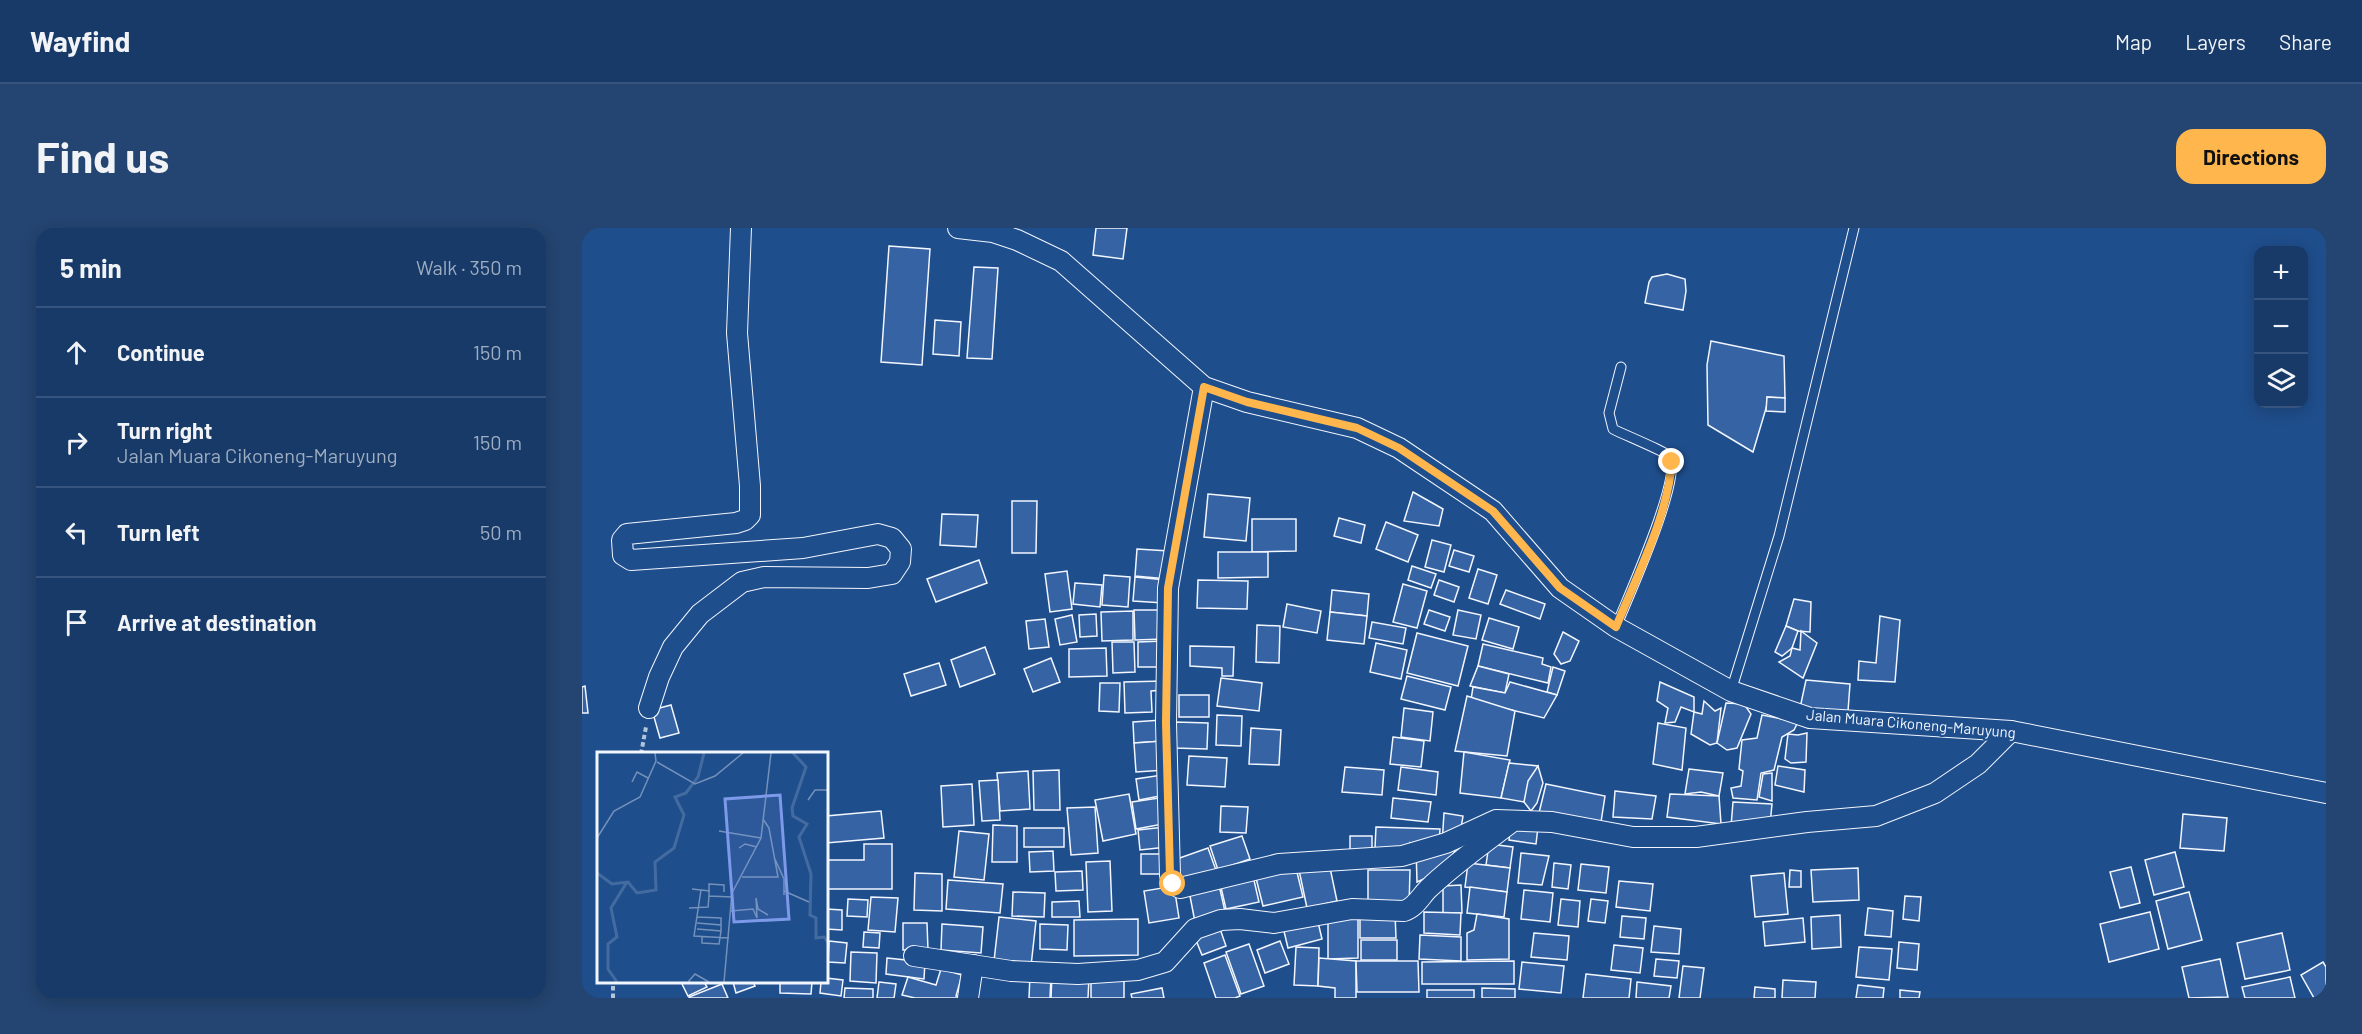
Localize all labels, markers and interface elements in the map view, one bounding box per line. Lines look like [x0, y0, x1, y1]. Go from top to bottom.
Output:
text: Wayfind [30, 24, 130, 58]
text: Map [2115, 29, 2152, 54]
text: Layers [2185, 29, 2246, 54]
text: Share [2279, 29, 2332, 54]
button: Directions [2176, 129, 2326, 184]
text: Find us [36, 131, 169, 181]
map controls [2254, 246, 2308, 408]
button: + [2254, 246, 2308, 300]
text: 5 min [60, 252, 122, 283]
text: Walk · 350 m [416, 255, 522, 279]
button: − [2254, 300, 2308, 354]
icon: ahead [60, 336, 93, 369]
text: Continue [117, 339, 205, 365]
text: 150 m [473, 340, 522, 364]
button: layers [2254, 354, 2308, 408]
text: Turn right [117, 417, 212, 443]
icon: right [60, 426, 93, 459]
text: 150 m [473, 430, 522, 454]
text: Jalan Muara Cikoneng-Maruyung [117, 443, 397, 467]
route end [1658, 448, 1684, 474]
icon: left [60, 516, 93, 549]
text: Turn left [117, 519, 200, 545]
text: 50 m [480, 520, 522, 544]
icon: arrive [60, 606, 93, 639]
text: Arrive at destination [117, 609, 316, 635]
street label: Jalan Muara Cikoneng-Maruyung [1806, 705, 2017, 741]
inset map [597, 752, 828, 983]
route start [1159, 870, 1185, 896]

